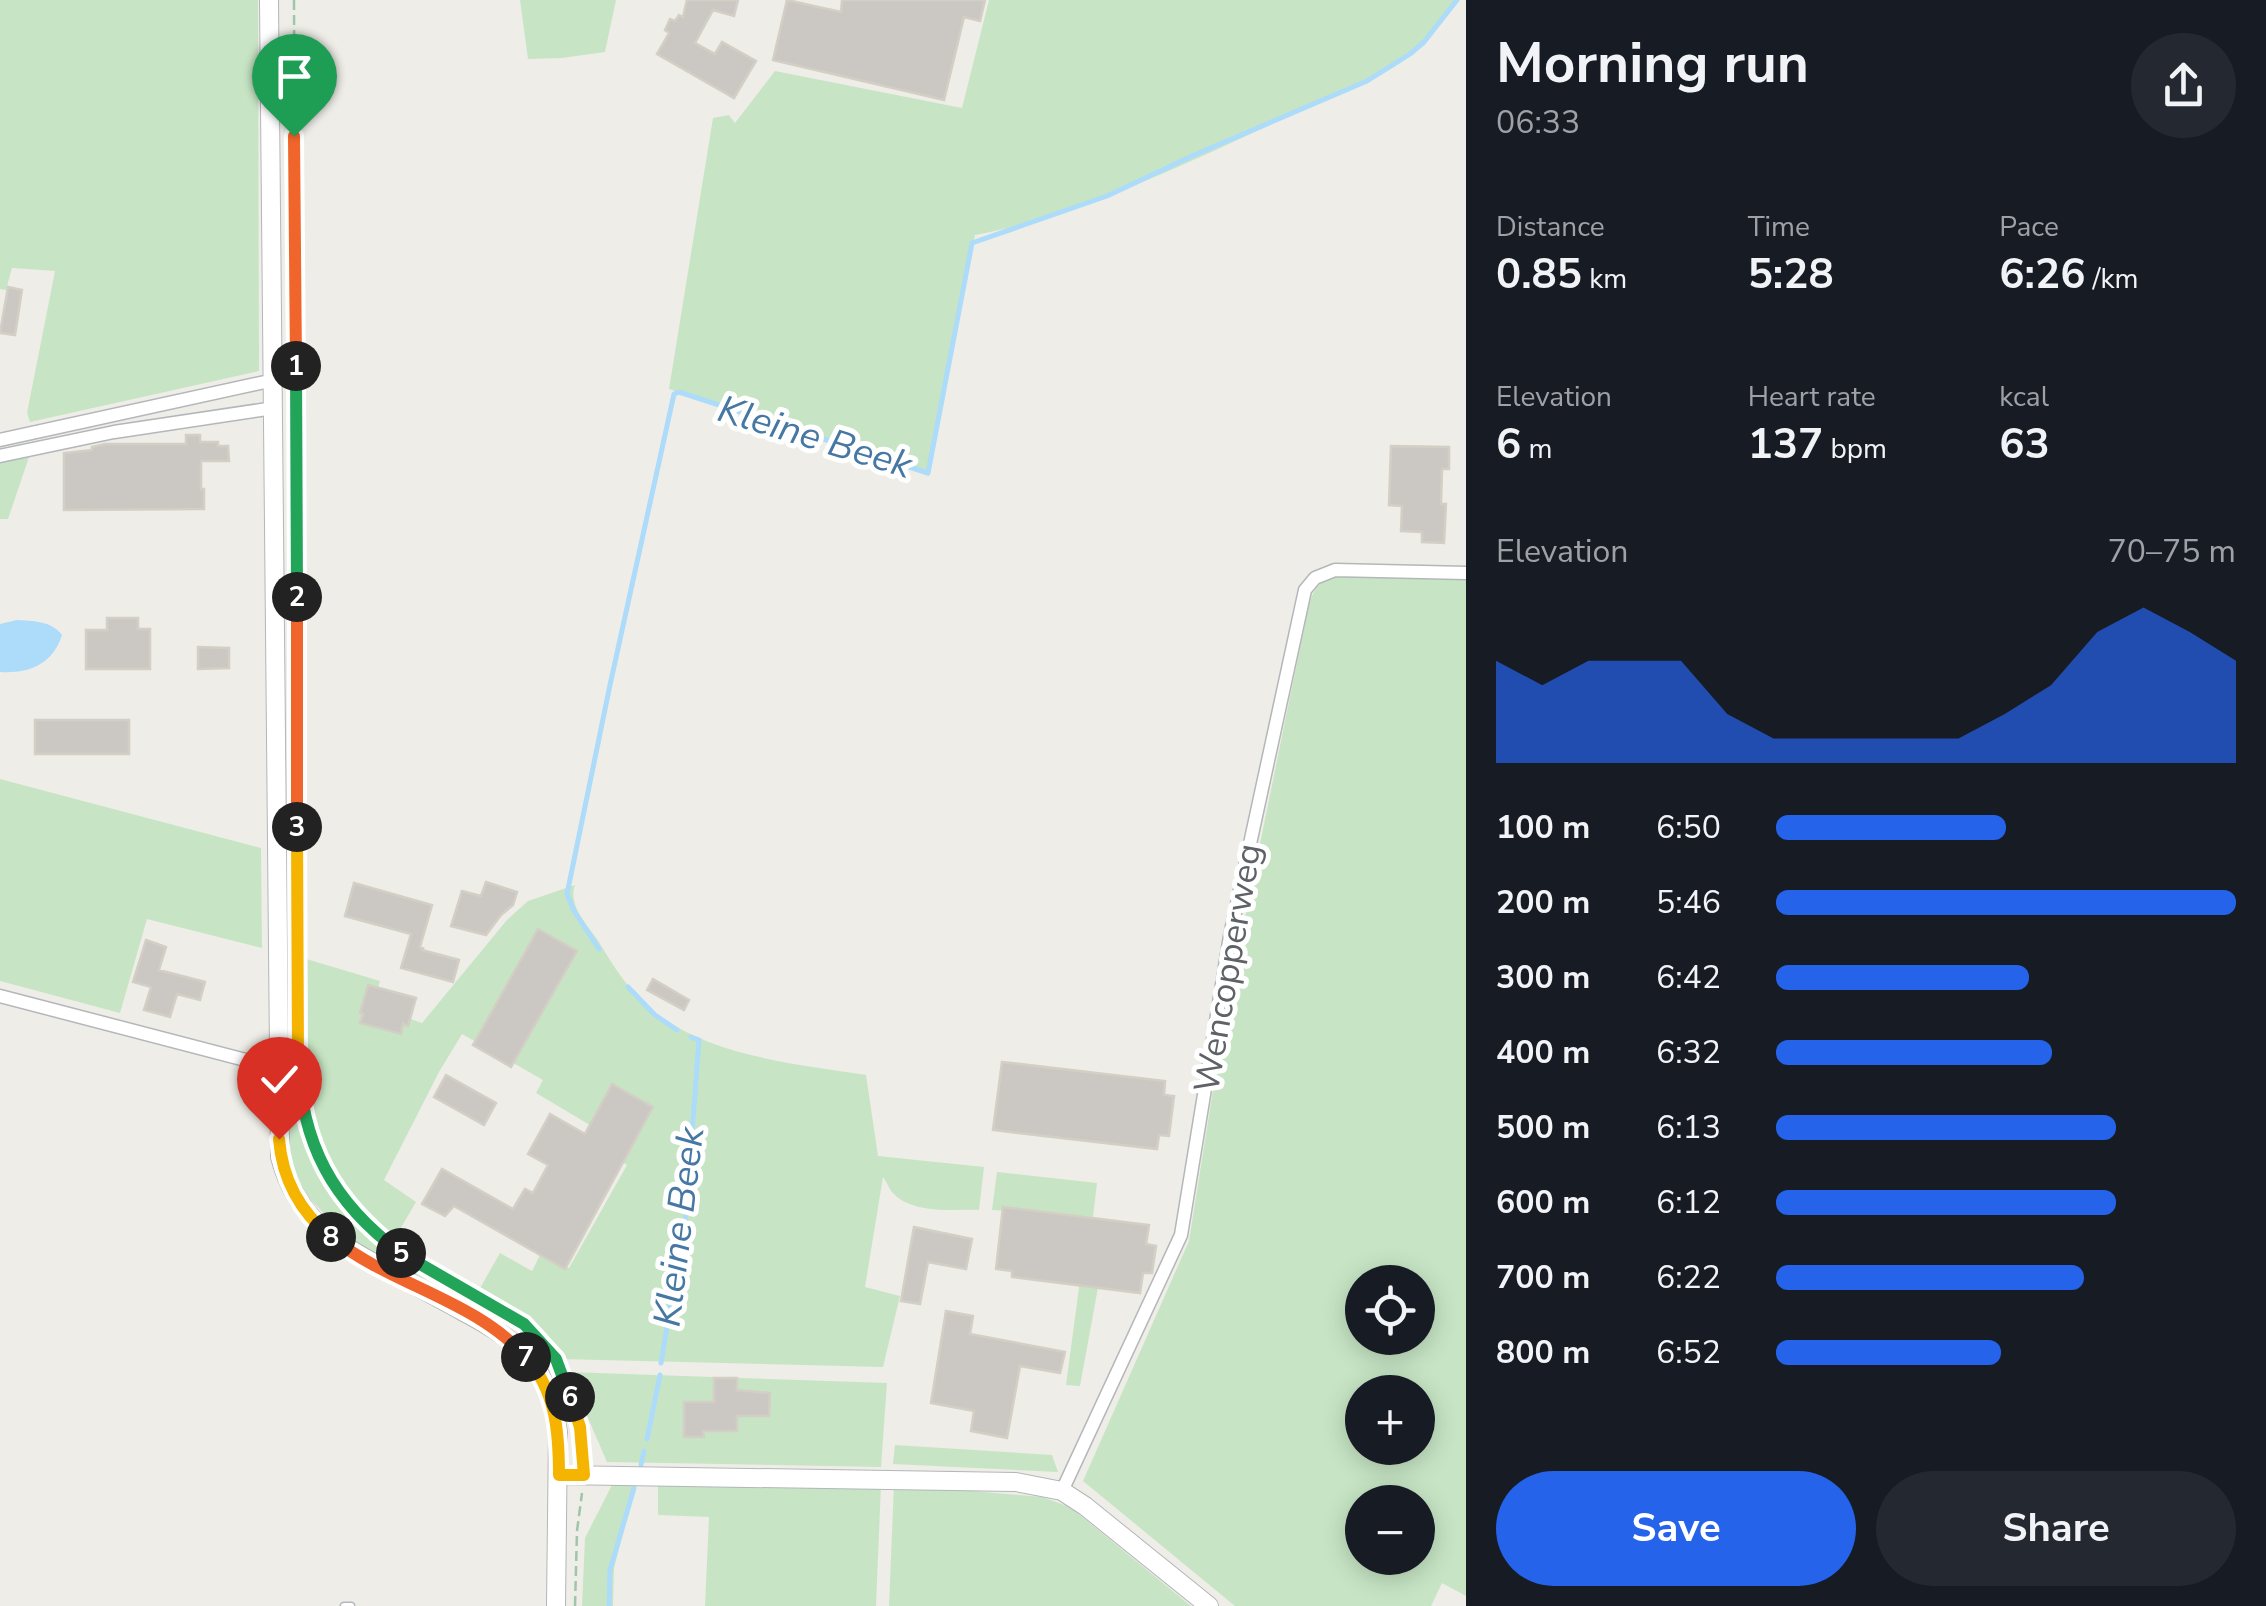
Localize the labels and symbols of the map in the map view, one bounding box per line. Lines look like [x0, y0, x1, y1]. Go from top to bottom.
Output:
pin [252, 34, 337, 137]
pin: 1 [271, 341, 321, 391]
water label: Kleine Beek [712, 383, 919, 491]
pin: 2 [272, 572, 322, 622]
pin: 3 [272, 802, 322, 852]
street label: Wencopperweg [1183, 840, 1273, 1096]
pin [237, 1037, 322, 1140]
water label: Kleine Beek [641, 1123, 717, 1330]
pin: 8 [306, 1212, 356, 1262]
pin: 5 [376, 1228, 426, 1278]
pin: 7 [501, 1332, 551, 1382]
pin: 6 [545, 1372, 595, 1422]

